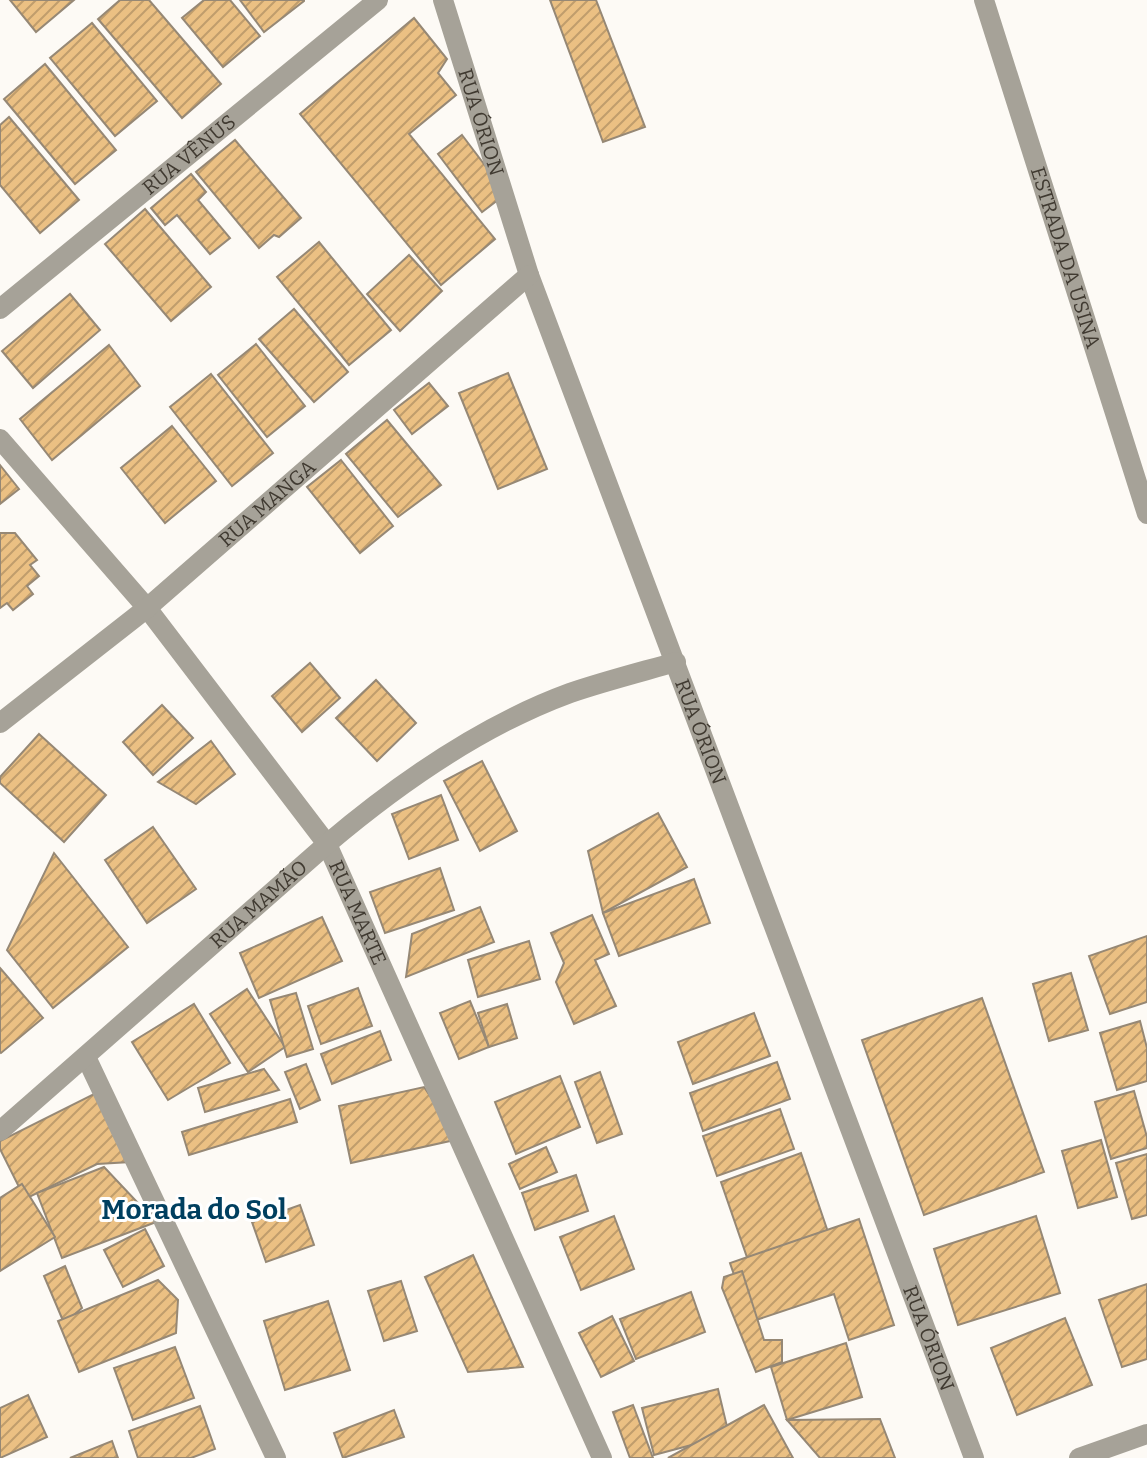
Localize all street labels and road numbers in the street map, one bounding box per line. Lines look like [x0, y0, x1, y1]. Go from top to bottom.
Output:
street label: RUA ÓRION [453, 66, 509, 179]
street label: RUA VÊNUS [137, 109, 240, 200]
street label: ESTRADA DA USINA [1026, 164, 1106, 352]
street label: RUA MANGA [214, 454, 321, 552]
street label: RUA ÓRION [670, 676, 732, 788]
street label: RUA MAMÃO [205, 855, 312, 953]
street label: RUA MARTE [324, 857, 392, 969]
street label: RUA ÓRION [898, 1282, 960, 1394]

